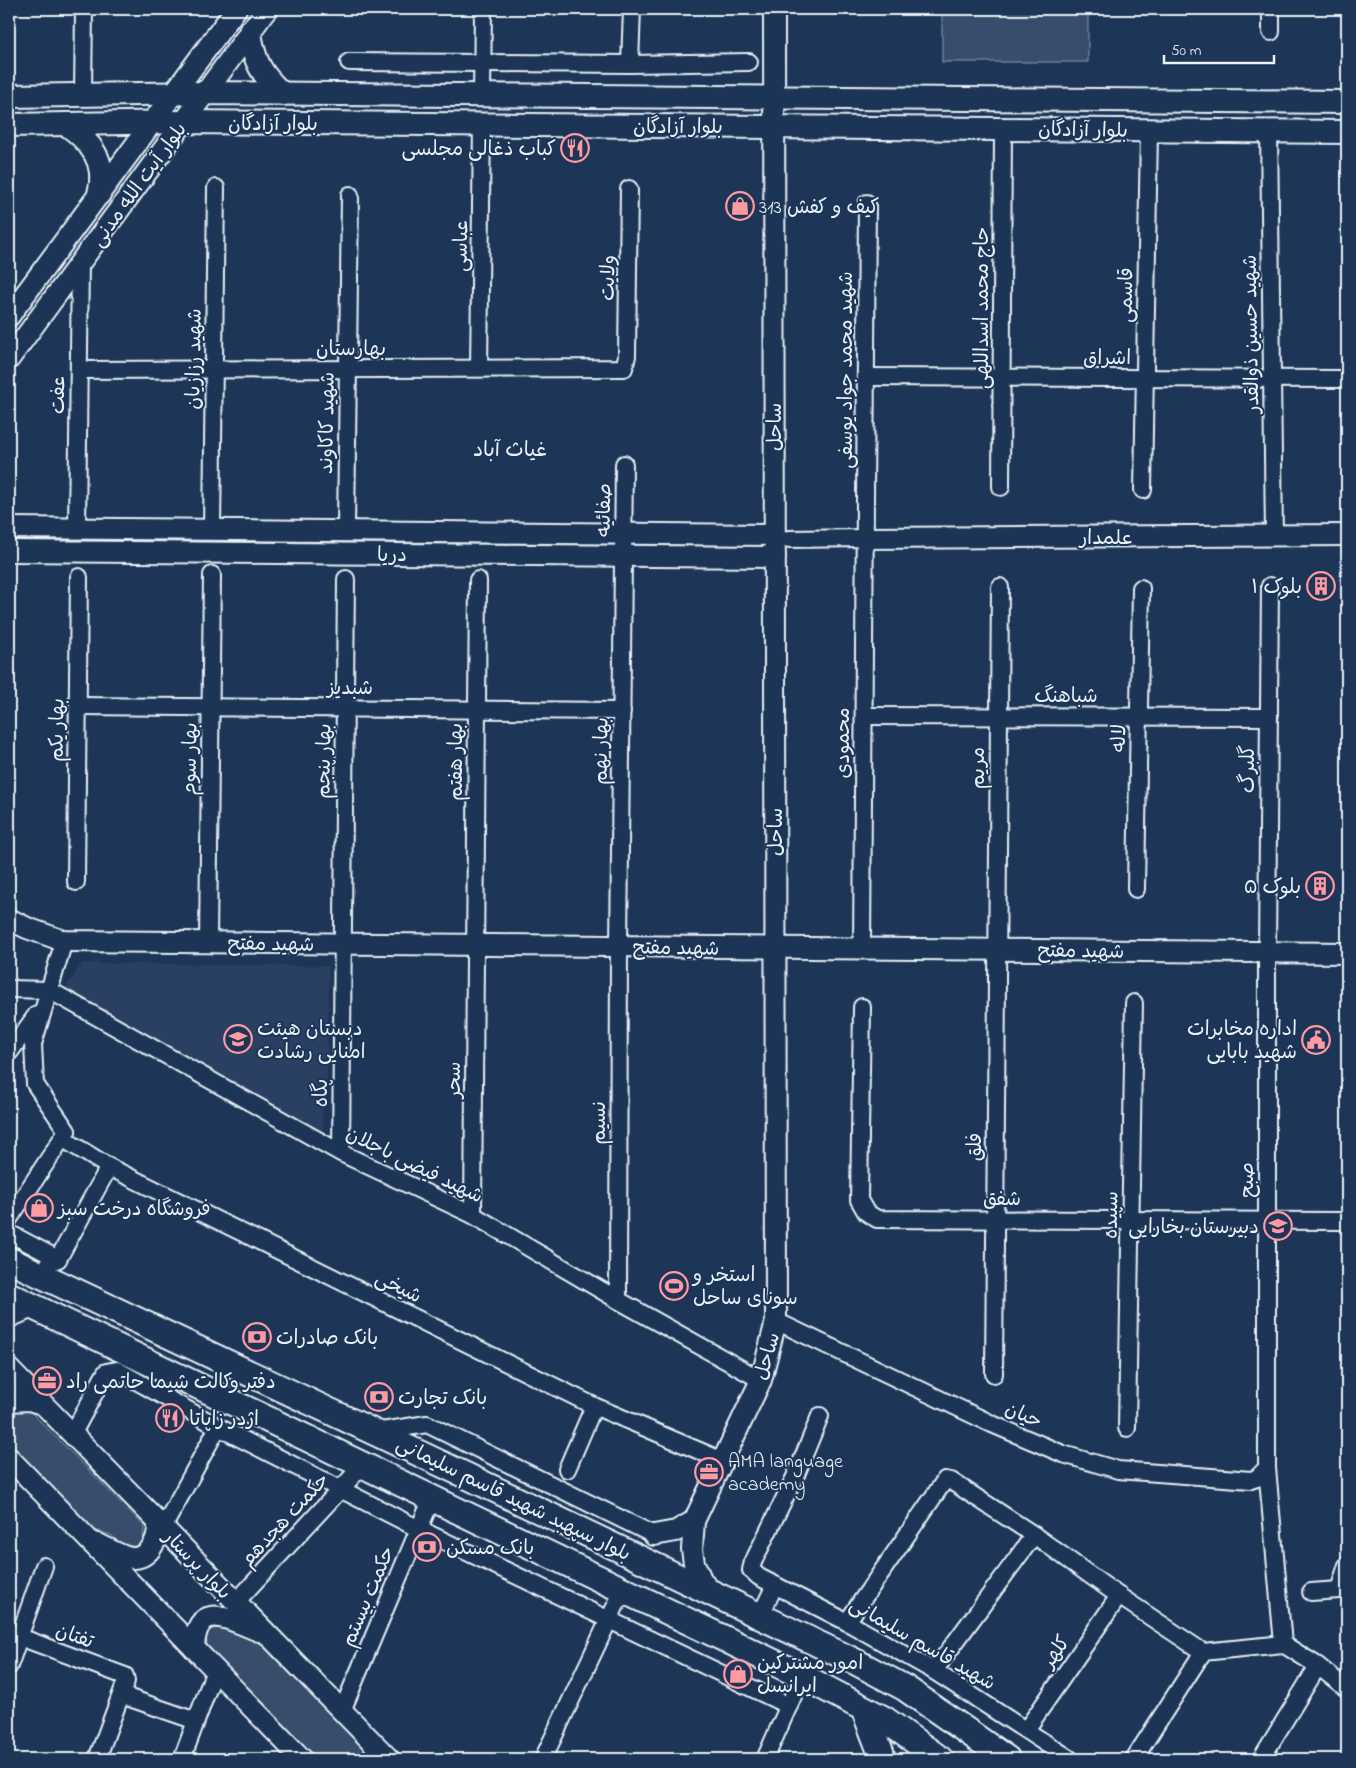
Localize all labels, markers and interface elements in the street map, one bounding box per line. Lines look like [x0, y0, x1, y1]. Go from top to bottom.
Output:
scale bar [1164, 32, 1274, 64]
text: 50 m [1171, 40, 1202, 62]
street label: بلوار آزادگان [228, 111, 318, 140]
street label: بلوار آزادگان [633, 114, 723, 143]
street label: بلوار آزادگان [1038, 116, 1128, 147]
street label: بلوار آیت الله مدنی [85, 117, 195, 254]
restaurant icon: کباب ذغالی مجلسی [560, 133, 590, 163]
place label: کباب ذغالی مجلسی [402, 136, 556, 165]
shop icon: کیف و کفش 313 [725, 191, 755, 221]
place label: کیف و کفش 313 [759, 194, 879, 223]
street label: عباسی [448, 220, 477, 272]
street label: حاج محمد اسداللهی [969, 227, 998, 389]
street label: شهید حسین ذوالقدر [1237, 254, 1268, 415]
street label: ولایت [595, 255, 624, 301]
street label: قاسمی [1113, 267, 1142, 323]
street label: شهید محمد جواد یوسفی [833, 271, 862, 469]
street label: شهید رزازیان [180, 308, 211, 410]
street label: بهارستان [316, 336, 386, 365]
street label: اشراق [1083, 345, 1131, 374]
street label: شهید کاکاوند [313, 372, 344, 474]
street label: عفت [45, 376, 74, 414]
street label: ساحل [762, 403, 791, 451]
district label: غیاث آباد [473, 436, 547, 466]
street label: صفائیه [591, 483, 620, 537]
street label: علمدار [1078, 525, 1132, 554]
street label: دریا [377, 542, 407, 571]
building icon: بلوک ۱ [1306, 571, 1336, 601]
place label: بلوک ۱ [1251, 574, 1302, 603]
street label: شبدیز [325, 675, 373, 704]
street label: شباهنگ [1034, 683, 1098, 712]
street label: بهار یکم [43, 698, 74, 762]
street label: محمودی [830, 707, 859, 779]
street label: بهار نهم [587, 717, 618, 785]
street label: بهار سوم [176, 722, 207, 796]
street label: بهار پنجم [310, 723, 341, 799]
street label: بهار هفتم [443, 723, 472, 801]
street label: لاله [1106, 724, 1135, 752]
street label: گلبرگ [1235, 745, 1264, 793]
street label: مریم [965, 747, 994, 789]
street label: ساحل [763, 808, 792, 856]
building icon: بلوک ۵ [1305, 871, 1335, 901]
place label: بلوک ۵ [1244, 874, 1301, 903]
street label: شهید مفتح [227, 930, 315, 961]
street label: شهید مفتح [632, 934, 720, 965]
street label: شهید مفتح [1037, 937, 1125, 968]
place label: دبستان هیئت امنایی رشادت [257, 1016, 366, 1068]
place label: اداره مخابرات شهید بابایی [1187, 1016, 1297, 1068]
school or university icon: دبستان هیئت امنایی رشادت [223, 1024, 253, 1054]
public building icon: اداره مخابرات شهید بابایی [1301, 1025, 1331, 1055]
street label: سحر [441, 1062, 470, 1100]
street label: پگاه [308, 1079, 337, 1107]
street label: نسیم [586, 1101, 615, 1145]
street label: شهید فیضی باجلان [340, 1120, 487, 1212]
street label: فلق [962, 1133, 991, 1161]
street label: صبح [1234, 1162, 1263, 1198]
street label: شفق [983, 1186, 1021, 1215]
street label: سپیده [1098, 1191, 1127, 1239]
shop icon: فروشگاه درخت سبز [24, 1193, 54, 1223]
place label: فروشگاه درخت سبز [56, 1196, 211, 1225]
school or university icon: دبیرستان بخارایی [1263, 1211, 1293, 1241]
place label: دبیرستان بخارایی [1128, 1214, 1259, 1243]
place label: استخر و سونای ساحل [691, 1262, 798, 1314]
street label: شیخی [370, 1265, 426, 1312]
sports icon: استخر و سونای ساحل [659, 1271, 689, 1301]
bank icon: بانک صادرات [242, 1322, 272, 1352]
place label: بانک صادرات [276, 1325, 378, 1354]
street label: ساحل [748, 1329, 789, 1384]
office icon: دفتر وکالت شیما حاتمی راد [32, 1366, 62, 1396]
place label: دفتر وکالت شیما حاتمی راد [66, 1369, 276, 1398]
bank icon: بانک تجارت [364, 1382, 394, 1412]
place label: بانک تجارت [398, 1385, 487, 1414]
street label: حیان [1000, 1395, 1046, 1437]
restaurant icon: اژدر زاپاتا [155, 1403, 185, 1433]
place label: اژدر زاپاتا [189, 1406, 259, 1435]
street label: بلوار سپهبد شهید قاسم سلیمانی [391, 1431, 635, 1570]
place label: AMA language academy [728, 1448, 843, 1500]
office icon: AMA language academy [694, 1457, 724, 1487]
street label: حکمت هجدهم [235, 1467, 337, 1574]
street label: بلوار پرستار [154, 1523, 237, 1607]
bank icon: بانک مسکن [412, 1532, 442, 1562]
place label: بانک مسکن [446, 1535, 534, 1564]
street label: حکمت بیستم [335, 1542, 404, 1652]
street label: شهید قاسم سلیمانی [843, 1591, 1000, 1699]
street label: تفتان [51, 1617, 97, 1658]
street label: کلهر [1034, 1630, 1079, 1676]
place label: امور مشترکین ایرانسل [757, 1650, 863, 1702]
shop icon: امور مشترکین ایرانسل [723, 1659, 753, 1689]

